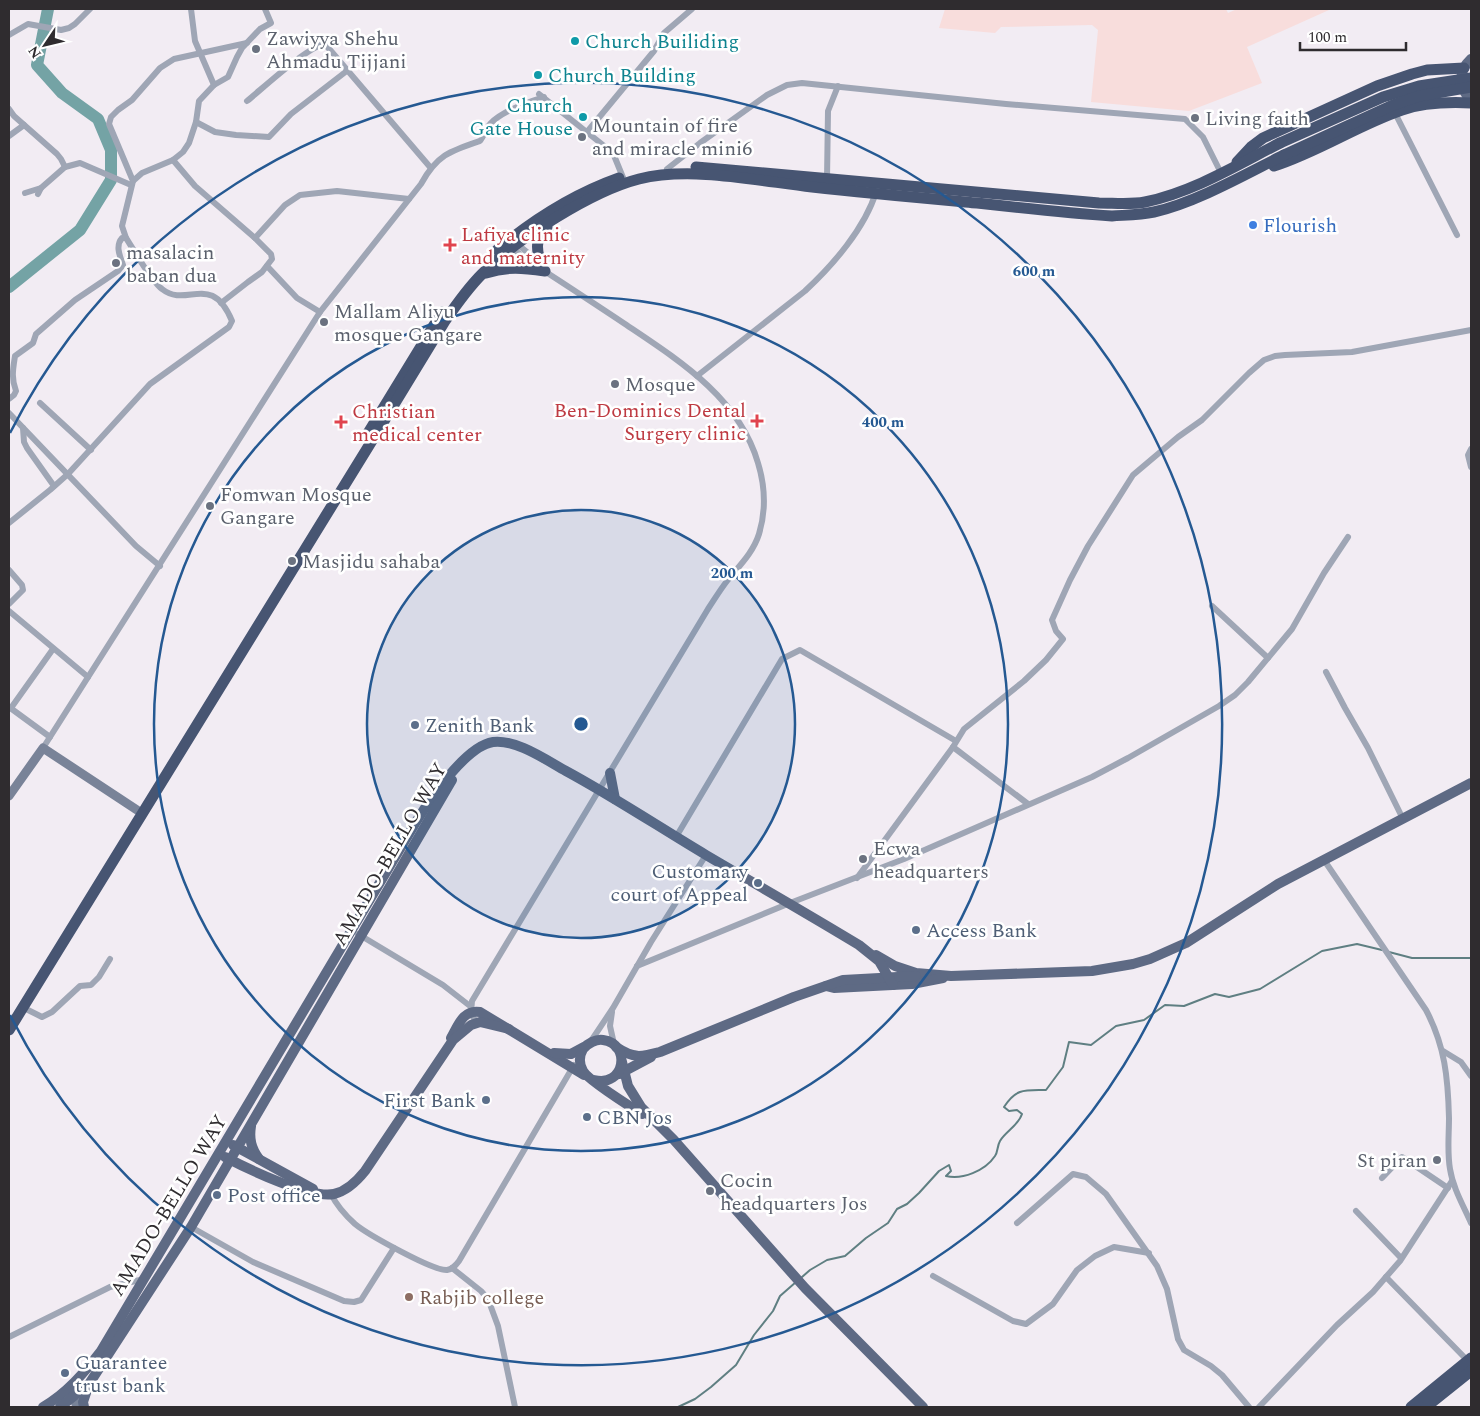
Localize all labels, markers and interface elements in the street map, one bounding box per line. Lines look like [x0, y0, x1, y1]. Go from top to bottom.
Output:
north arrow [20, 20, 70, 70]
scale bar [1300, 20, 1406, 52]
place label: Zawiyya Shehu Ahmadu Tijjani [266, 24, 407, 77]
text: 100 m [1308, 26, 1347, 49]
place label: Church Builiding [585, 27, 739, 57]
marker: Church Builiding [569, 35, 581, 47]
text: N [23, 41, 47, 63]
marker: Zawiyya Shehu Ahmadu Tijjani [250, 43, 262, 55]
place label: Church Building [548, 61, 696, 91]
marker: Church Building [532, 69, 544, 81]
place label: Church Gate House [470, 91, 573, 144]
place label: Living faith [1205, 104, 1309, 134]
marker: Church Gate House [577, 111, 589, 123]
place label: Mountain of fire and miracle mini6 [592, 111, 752, 164]
marker: Living faith [1189, 112, 1201, 124]
marker: Mountain of fire and miracle mini6 [576, 131, 588, 143]
place label: Flourish [1263, 211, 1337, 241]
marker: Flourish [1247, 219, 1259, 231]
place label: Lafiya clinic and maternity [461, 220, 586, 273]
place label: masalacin baban dua [126, 238, 217, 291]
marker: Lafiya clinic and maternity [443, 238, 457, 252]
marker: masalacin baban dua [110, 257, 122, 269]
text: 600 m [1013, 260, 1056, 283]
place label: Mallam Aliyu mosque Gangare [334, 297, 483, 350]
marker: Mallam Aliyu mosque Gangare [318, 316, 330, 328]
place label: Mosque [625, 370, 696, 400]
marker: Mosque [609, 378, 621, 390]
place label: Ben-Dominics Dental Surgery clinic [554, 396, 746, 449]
place label: Christian medical center [352, 397, 482, 450]
text: 400 m [862, 411, 905, 434]
marker: Ben-Dominics Dental Surgery clinic [750, 414, 764, 428]
marker: Christian medical center [334, 415, 348, 429]
place label: Fomwan Mosque Gangare [220, 480, 372, 533]
marker: Fomwan Mosque Gangare [204, 500, 216, 512]
place label: Masjidu sahaba [302, 547, 440, 577]
marker: Masjidu sahaba [286, 555, 298, 567]
text: 200 m [711, 562, 754, 585]
place label: Zenith Bank [425, 711, 534, 741]
centre of rings [572, 715, 590, 733]
marker: Zenith Bank [409, 719, 421, 731]
street label: AMADO-BELLO WAY [325, 757, 455, 952]
place label: Ecwa headquarters [873, 834, 989, 887]
marker: Ecwa headquarters [857, 853, 869, 865]
place label: Customary court of Appeal [611, 857, 749, 910]
marker: Customary court of Appeal [752, 877, 764, 889]
place label: Access Bank [926, 916, 1037, 946]
marker: Access Bank [910, 924, 922, 936]
place label: First Bank [383, 1086, 476, 1116]
marker: First Bank [480, 1094, 492, 1106]
place label: CBN Jos [597, 1103, 673, 1133]
street label: AMADO-BELLO WAY [103, 1109, 235, 1302]
marker: CBN Jos [581, 1111, 593, 1123]
place label: St piran [1357, 1146, 1427, 1176]
marker: St piran [1431, 1154, 1443, 1166]
place label: Cocin headquarters Jos [720, 1166, 868, 1219]
place label: Post office [227, 1181, 321, 1211]
marker: Cocin headquarters Jos [704, 1185, 716, 1197]
marker: Post office [211, 1189, 223, 1201]
place label: Rabjib college [419, 1283, 544, 1313]
marker: Rabjib college [403, 1291, 415, 1303]
place label: Guarantee trust bank [75, 1348, 167, 1401]
marker: Guarantee trust bank [59, 1367, 71, 1379]

